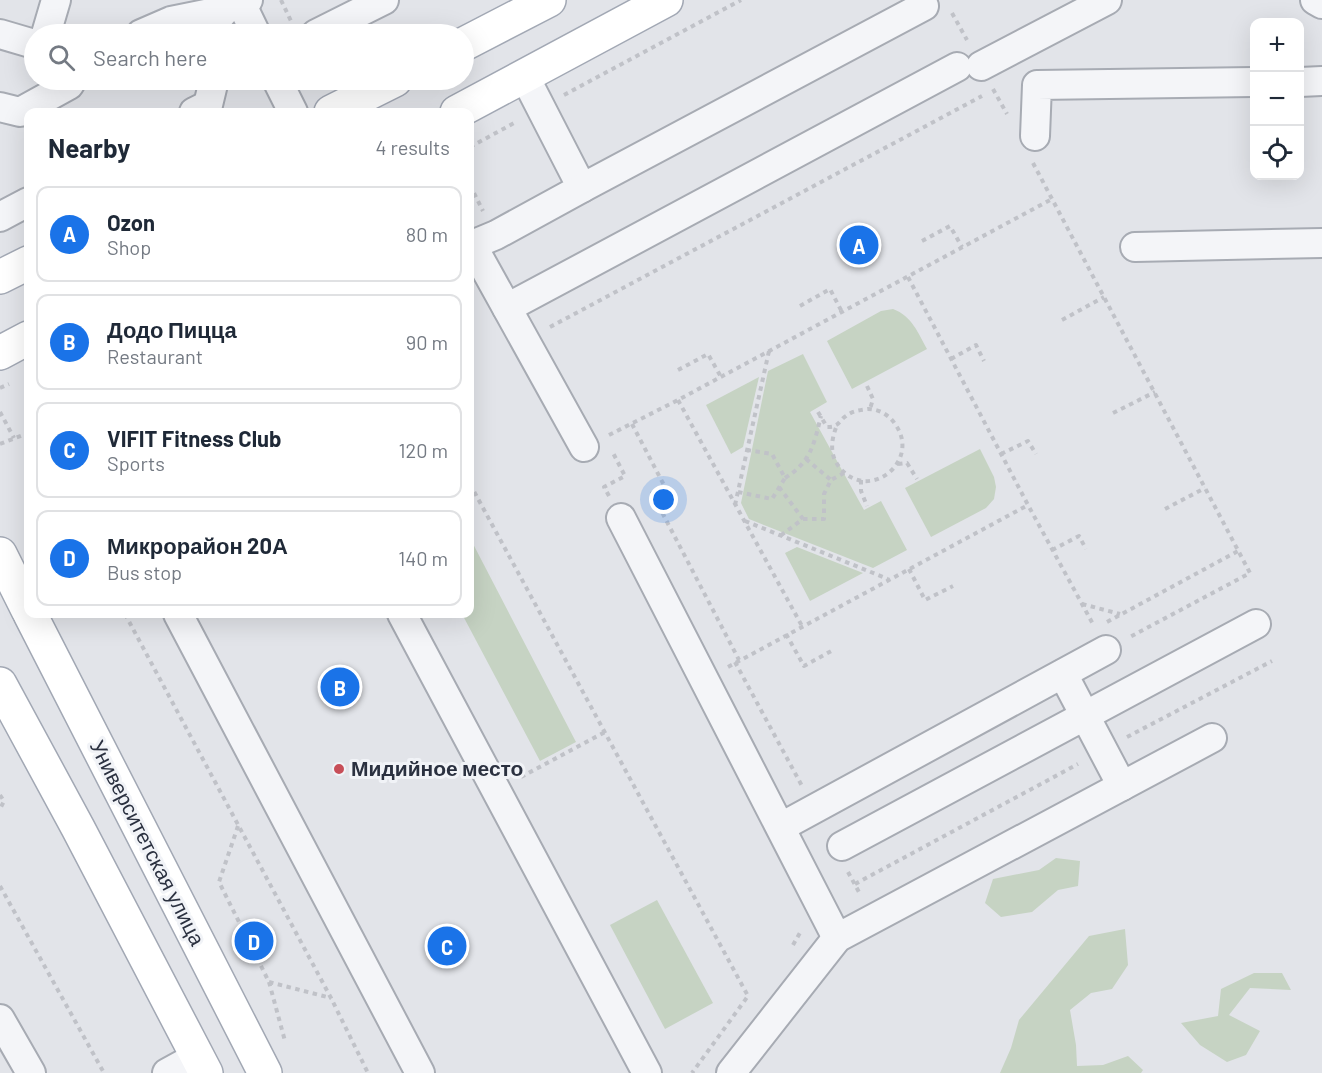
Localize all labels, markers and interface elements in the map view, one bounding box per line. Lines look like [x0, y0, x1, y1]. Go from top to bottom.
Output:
map controls [1250, 18, 1304, 180]
button: + [1250, 18, 1304, 72]
search box [24, 24, 474, 90]
icon: search [45, 41, 78, 74]
text: Search here [93, 44, 207, 70]
button: − [1250, 72, 1304, 126]
button: locate [1250, 126, 1304, 180]
text: Nearby [48, 132, 130, 163]
text: 4 results [375, 135, 450, 159]
text: Ozon [107, 209, 155, 235]
text: A [63, 222, 76, 246]
text: 80 m [406, 222, 448, 246]
pin: A [840, 222, 878, 268]
text: Shop [107, 235, 151, 259]
text: Додо Пицца [107, 316, 237, 342]
text: B [63, 330, 76, 354]
text: 90 m [406, 330, 448, 354]
text: Restaurant [107, 344, 203, 368]
text: VIFIT Fitness Club [107, 425, 281, 451]
text: C [63, 438, 76, 462]
text: 120 m [398, 438, 448, 462]
text: Sports [107, 451, 165, 475]
your location [649, 485, 678, 514]
text: Микрорайон 20А [107, 532, 288, 558]
text: D [63, 546, 76, 570]
text: 140 m [398, 546, 448, 570]
text: Bus stop [107, 560, 182, 584]
pin: B [320, 664, 360, 710]
street label: Университетская улица [86, 735, 211, 949]
place label: Мидийное место [351, 755, 523, 780]
marker: Мидийное место [332, 762, 346, 776]
pin: D [234, 918, 274, 964]
pin: C [428, 924, 466, 968]

